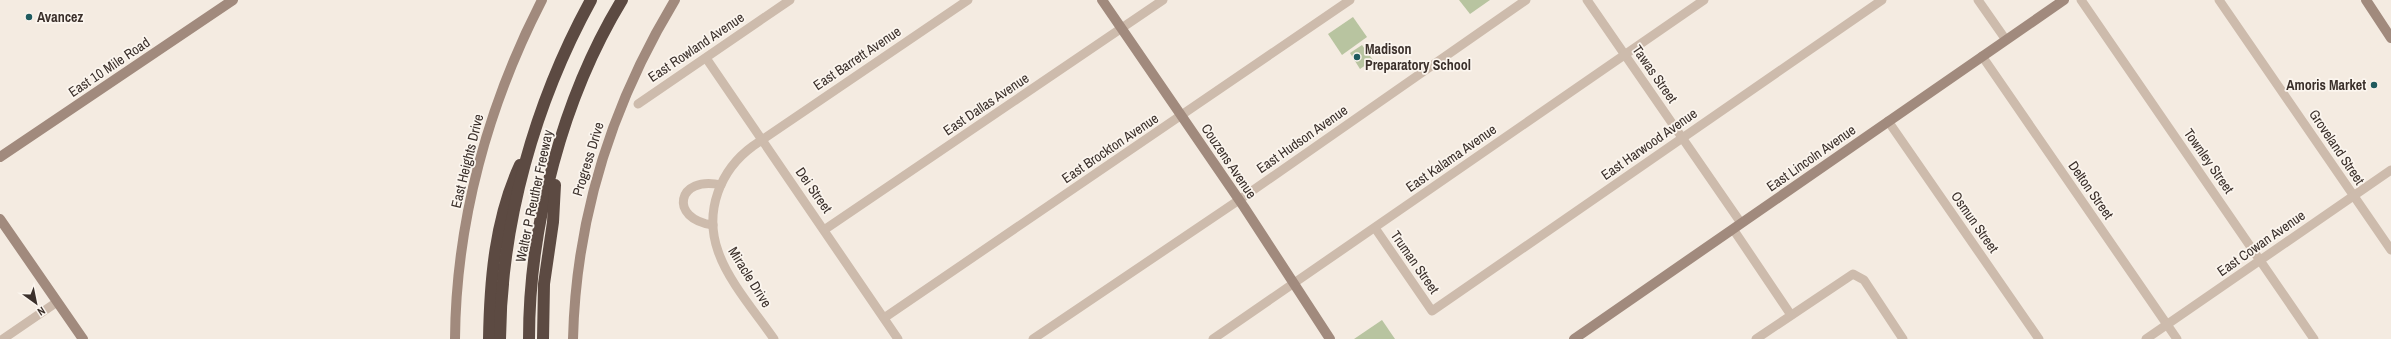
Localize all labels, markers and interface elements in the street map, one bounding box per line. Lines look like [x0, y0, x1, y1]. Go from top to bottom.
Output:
place label: Avancez [37, 8, 83, 26]
street label: East Rowland Avenue [644, 8, 748, 86]
marker: Avancez [24, 12, 34, 22]
street label: East Barrett Avenue [810, 22, 904, 94]
street label: East 10 Mile Road [65, 33, 153, 101]
place label: Madison Preparatory School [1365, 40, 1471, 74]
street label: Tawas Street [1629, 42, 1681, 106]
marker: Madison Preparatory School [1352, 52, 1362, 62]
street label: East Dallas Avenue [940, 69, 1032, 139]
place label: Amoris Market [2286, 76, 2366, 94]
marker: Amoris Market [2369, 80, 2379, 90]
street label: East Hudson Avenue [1253, 101, 1351, 177]
street label: East Harwood Avenue [1597, 104, 1701, 184]
street label: Groveland Street [2305, 106, 2369, 188]
street label: East Brockton Avenue [1058, 109, 1162, 187]
street label: East Heights Drive [447, 112, 487, 210]
street label: Progress Drive [568, 120, 608, 198]
street label: Couzens Avenue [1197, 120, 1261, 202]
street label: East Kalama Avenue [1402, 120, 1500, 196]
street label: East Lincoln Avenue [1763, 121, 1859, 195]
street label: Townley Street [2180, 125, 2238, 197]
street label: Walter P Reuther Freeway [511, 128, 557, 264]
street label: Delton Street [2064, 157, 2118, 223]
street label: Dei Street [792, 164, 836, 216]
street label: Osmun Street [1947, 188, 2003, 256]
street label: East Cowan Avenue [2214, 206, 2308, 280]
street label: Truman Street [1387, 227, 1443, 297]
street label: Miracle Drive [724, 243, 776, 311]
north arrow [16, 283, 56, 323]
text: N [35, 304, 48, 319]

